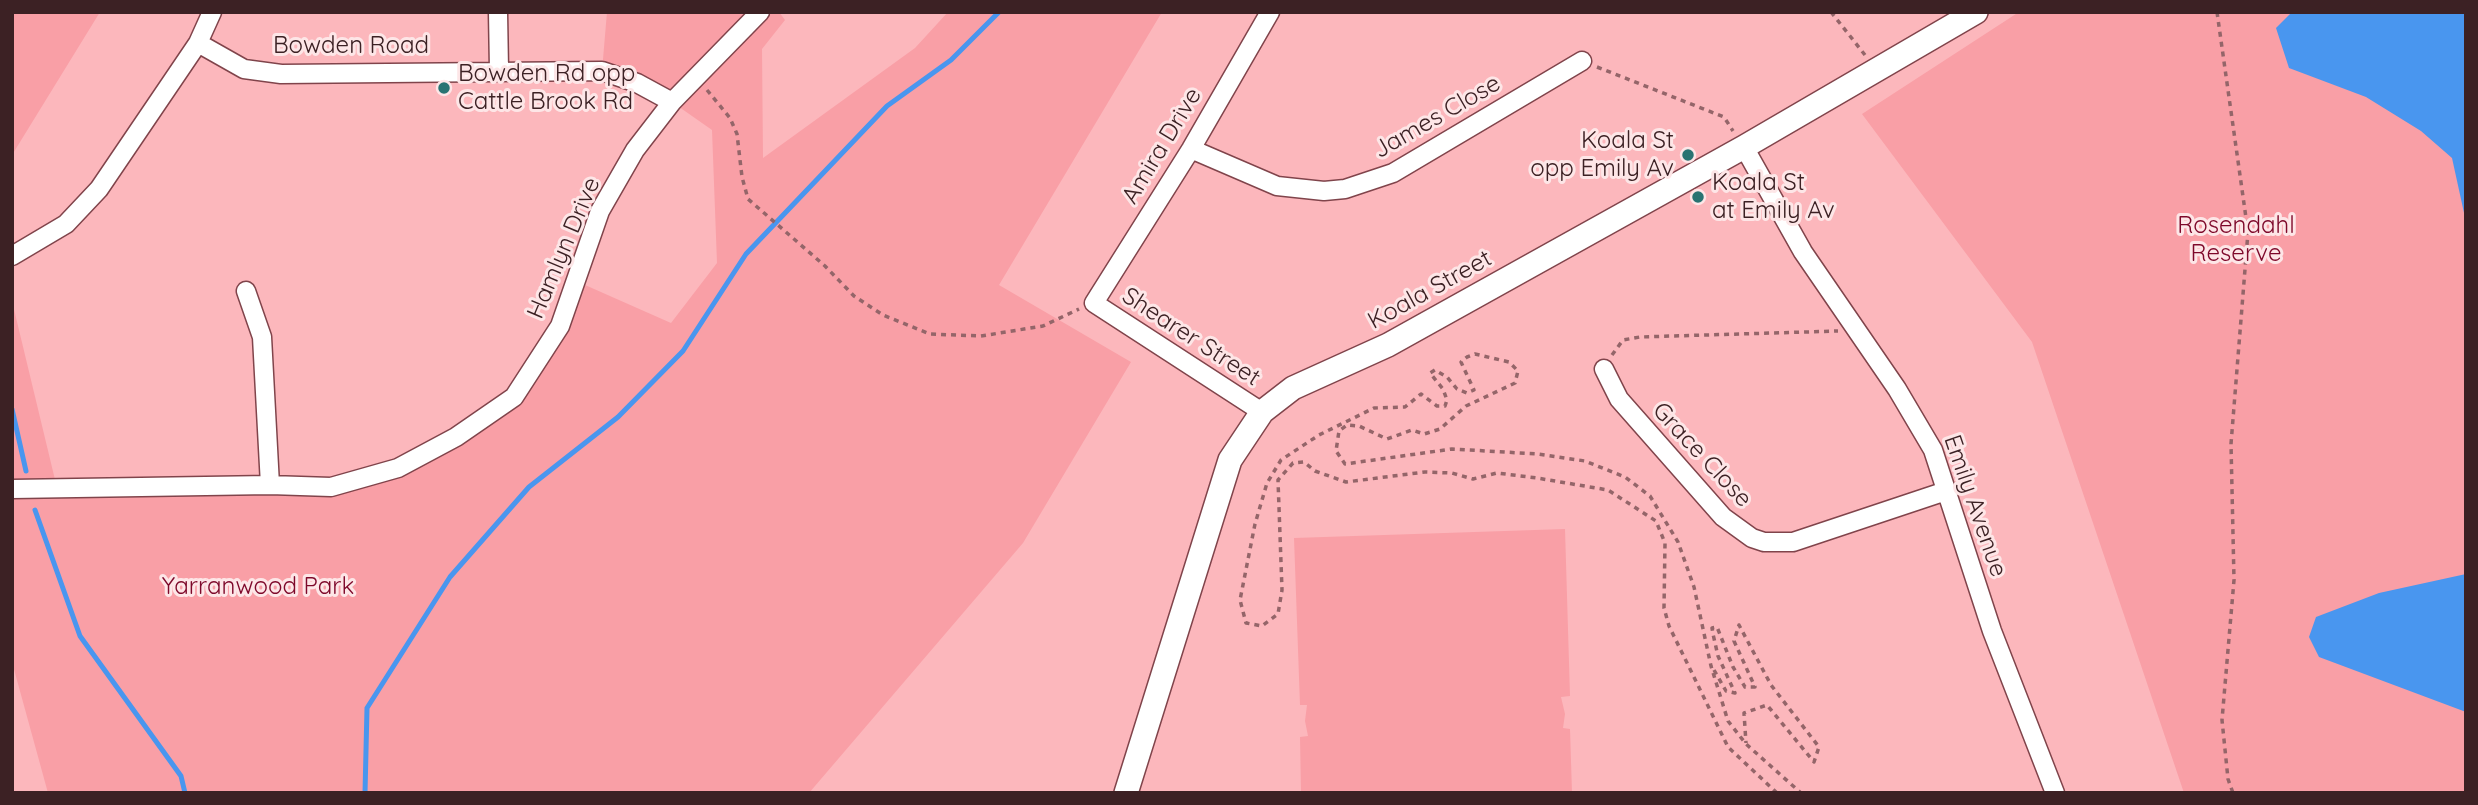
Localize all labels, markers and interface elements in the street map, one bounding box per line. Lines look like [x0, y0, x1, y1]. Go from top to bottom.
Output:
street label: Bowden Road [273, 32, 429, 60]
place label: Bowden Rd opp Cattle Brook Rd [458, 60, 635, 116]
street label: James Close [1368, 69, 1506, 165]
marker: Bowden Rd opp Cattle Brook Rd [436, 80, 452, 96]
street label: Amira Drive [1116, 83, 1208, 209]
place label: Koala St opp Emily Av [1530, 127, 1674, 183]
marker: Koala St opp Emily Av [1680, 147, 1696, 163]
place label: Koala St at Emily Av [1712, 169, 1835, 225]
street label: Hamlyn Drive [521, 173, 607, 323]
marker: Koala St at Emily Av [1690, 189, 1706, 205]
park label: Rosendahl Reserve [2177, 212, 2295, 268]
street label: Koala Street [1363, 244, 1497, 336]
street label: Shearer Street [1116, 282, 1266, 392]
street label: Grace Close [1646, 397, 1758, 513]
street label: Emily Avenue [1937, 431, 2013, 581]
park label: Yarranwood Park [162, 573, 354, 601]

